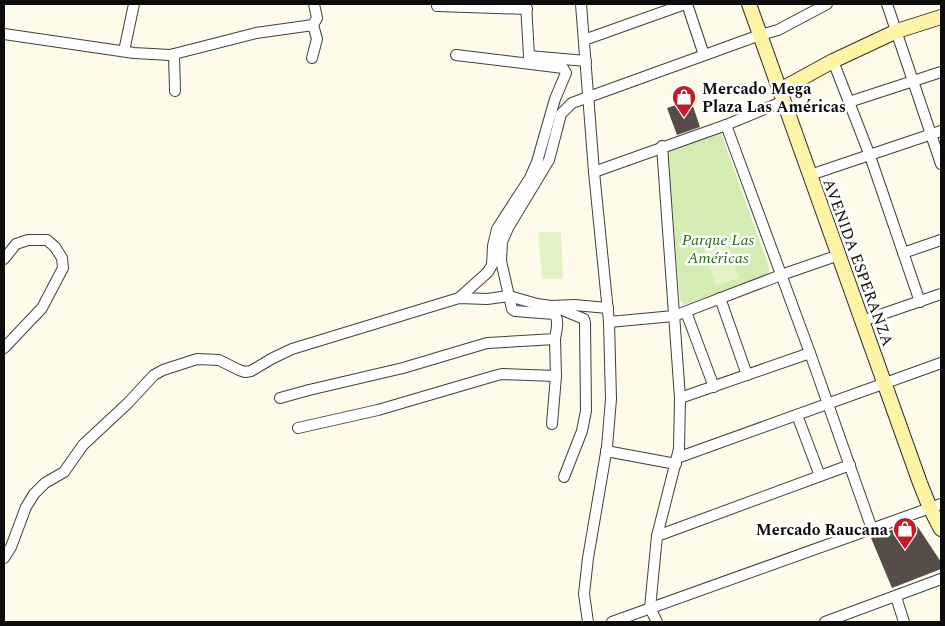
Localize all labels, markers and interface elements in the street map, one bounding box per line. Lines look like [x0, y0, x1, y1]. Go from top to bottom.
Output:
place label: Mercado Mega Plaza Las Américas [702, 77, 846, 119]
shop icon: Mercado Mega Plaza Las Américas [671, 84, 697, 118]
street label: AVENIDA ESPERANZA [817, 175, 900, 350]
park label: Parque Las Américas [682, 228, 755, 270]
shop icon: Mercado Raucana [892, 516, 918, 550]
place label: Mercado Raucana [756, 518, 889, 542]

